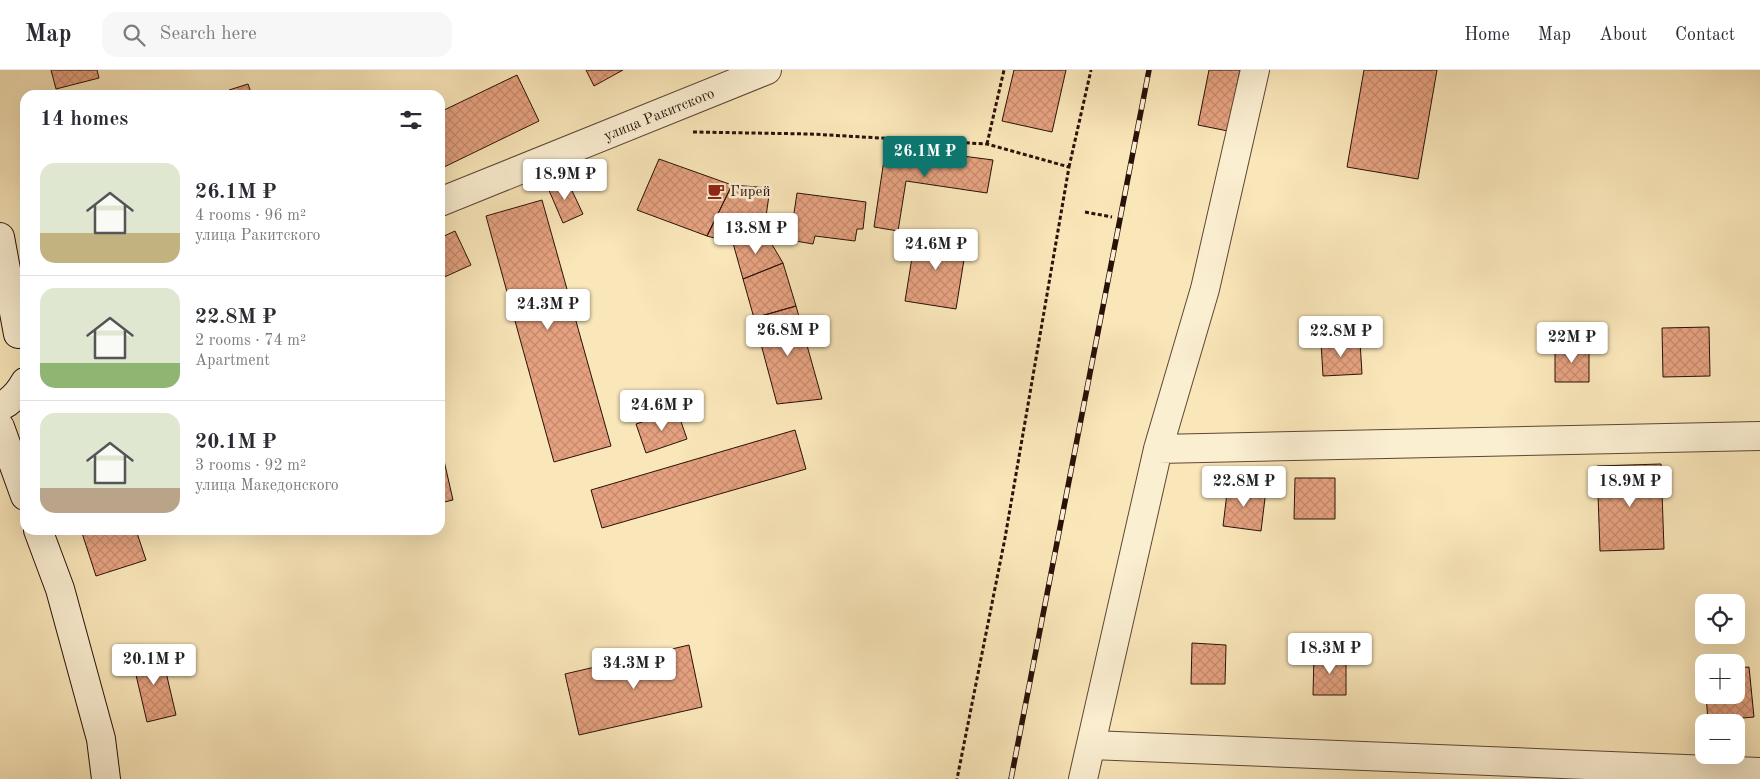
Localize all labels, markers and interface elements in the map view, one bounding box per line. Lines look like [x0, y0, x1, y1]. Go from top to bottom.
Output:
search box [102, 12, 452, 57]
icon: search [120, 21, 148, 49]
text: Map [25, 23, 72, 47]
text: Search here [160, 25, 257, 44]
text: Home [1464, 26, 1510, 44]
text: Map [1538, 26, 1571, 44]
text: About [1599, 26, 1647, 44]
text: Contact [1675, 26, 1735, 44]
street label: улица Ракитского [602, 86, 717, 144]
icon: filters [397, 106, 425, 134]
text: 14 homes [40, 109, 128, 130]
pin: 26.1M ₽ [879, 136, 971, 178]
text: 26.1M ₽ [894, 144, 956, 160]
pin: 18.9M ₽ [519, 158, 611, 201]
text: 18.9M ₽ [534, 167, 596, 183]
cafe icon: Гирей [706, 181, 726, 201]
text: 26.1M ₽ [195, 182, 277, 203]
icon: home [80, 183, 140, 243]
place label: Гирей [730, 185, 771, 200]
text: 4 rooms · 96 m² [195, 208, 306, 224]
pin: 13.8M ₽ [710, 212, 802, 255]
text: 13.8M ₽ [725, 221, 787, 237]
text: улица Ракитского [195, 228, 320, 244]
pin: 24.6M ₽ [890, 228, 982, 271]
text: 24.6M ₽ [905, 237, 967, 253]
pin: 24.3M ₽ [502, 288, 594, 331]
text: 24.3M ₽ [517, 297, 579, 313]
text: 22.8M ₽ [195, 307, 277, 328]
icon: home [80, 308, 140, 368]
pin: 26.8M ₽ [742, 314, 834, 357]
pin: 22.8M ₽ [1295, 316, 1387, 358]
pin: 22M ₽ [1537, 322, 1607, 364]
text: 26.8M ₽ [757, 323, 819, 339]
text: 22.8M ₽ [1310, 324, 1372, 340]
text: 22M ₽ [1548, 330, 1596, 346]
text: 2 rooms · 74 m² [195, 333, 306, 349]
text: Apartment [195, 353, 270, 369]
pin: 24.6M ₽ [616, 390, 708, 432]
text: 24.6M ₽ [631, 398, 693, 414]
text: 20.1M ₽ [195, 432, 277, 453]
icon: home [80, 433, 140, 493]
text: 3 rooms · 92 m² [195, 458, 306, 474]
pin: 22.8M ₽ [1198, 466, 1290, 508]
pin: 18.9M ₽ [1584, 466, 1676, 508]
text: 22.8M ₽ [1213, 474, 1275, 490]
text: 18.9M ₽ [1599, 474, 1661, 490]
text: улица Македонского [195, 478, 339, 494]
map controls [1695, 594, 1745, 764]
button: locate [1695, 594, 1745, 644]
pin: 18.3M ₽ [1284, 632, 1376, 675]
text: 18.3M ₽ [1299, 641, 1361, 657]
pin: 20.1M ₽ [108, 644, 200, 686]
pin: 34.3M ₽ [588, 648, 680, 690]
text: 20.1M ₽ [123, 652, 185, 668]
button: + [1695, 654, 1745, 704]
text: 34.3M ₽ [603, 656, 665, 672]
button: − [1695, 714, 1745, 764]

